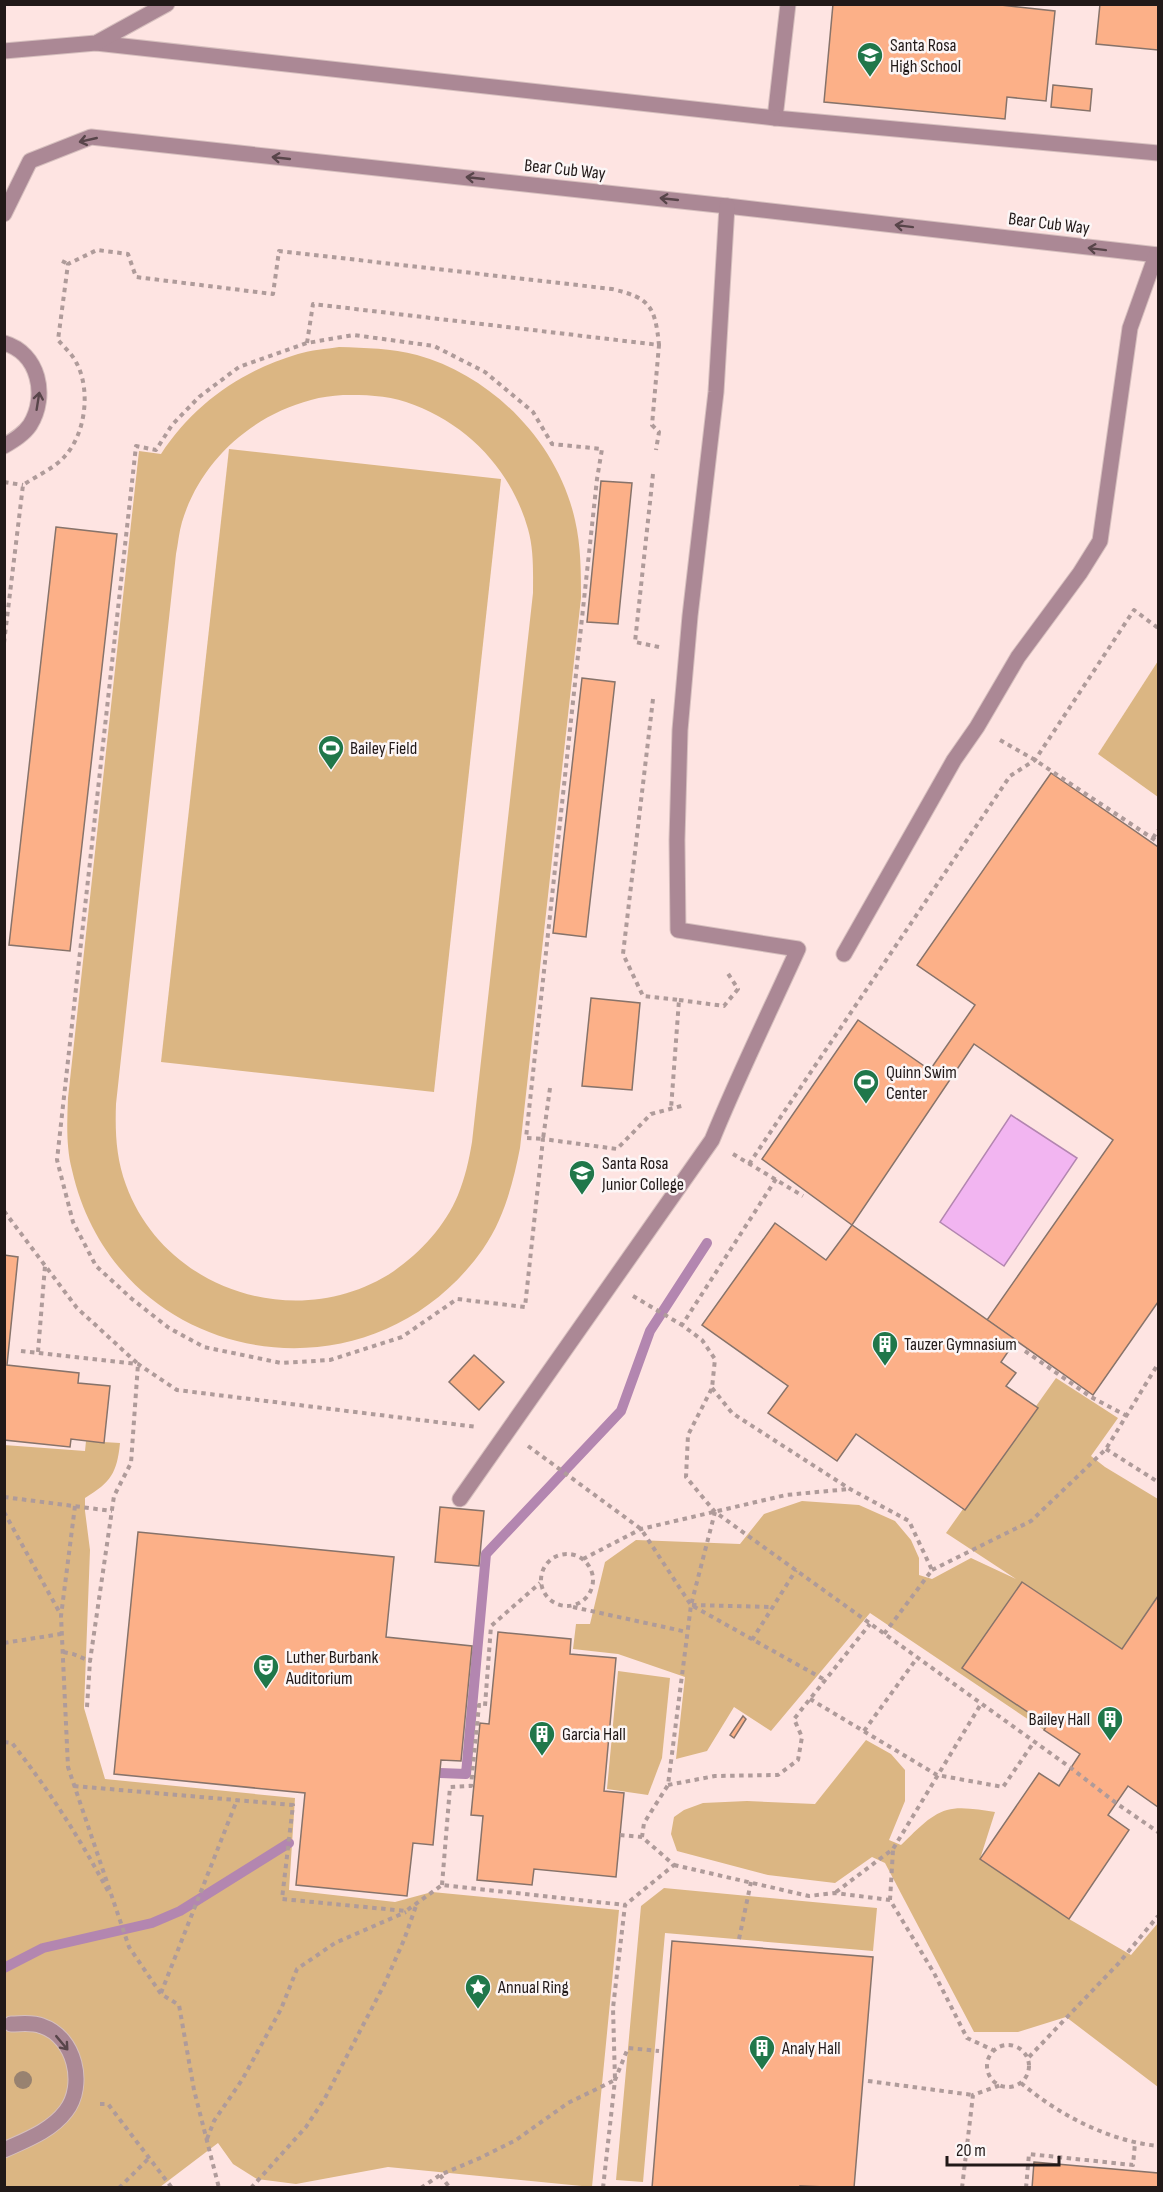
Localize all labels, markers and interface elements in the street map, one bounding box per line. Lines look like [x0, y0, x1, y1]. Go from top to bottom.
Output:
place label: Santa Rosa High School [890, 35, 961, 77]
school or university icon: Santa Rosa High School [855, 40, 885, 78]
one-way arrow [79, 135, 98, 147]
one-way arrow [272, 152, 291, 163]
street label: Bear Cub Way [523, 155, 607, 184]
one-way arrow [465, 173, 485, 184]
one-way arrow [659, 193, 679, 204]
street label: Bear Cub Way [1007, 208, 1091, 239]
one-way arrow [894, 220, 914, 231]
one-way arrow [1088, 243, 1108, 254]
one-way arrow [32, 392, 43, 411]
sports icon: Bailey Field [316, 733, 346, 771]
place label: Bailey Field [350, 738, 417, 759]
place label: Quinn Swim Center [886, 1062, 957, 1104]
sports icon: Quinn Swim Center [851, 1067, 881, 1105]
place label: Santa Rosa Junior College [601, 1153, 684, 1195]
school or university icon: Santa Rosa Junior College [567, 1158, 597, 1196]
building icon: Tauzer Gymnasium [870, 1329, 900, 1367]
place label: Tauzer Gymnasium [904, 1334, 1017, 1355]
place label: Luther Burbank Auditorium [285, 1647, 378, 1689]
theatre icon: Luther Burbank Auditorium [251, 1652, 281, 1690]
building icon: Bailey Hall [1095, 1704, 1125, 1742]
place label: Bailey Hall [1029, 1709, 1090, 1730]
building icon: Garcia Hall [527, 1719, 557, 1757]
place label: Garcia Hall [562, 1724, 626, 1745]
place icon: Annual Ring [463, 1972, 493, 2010]
place label: Annual Ring [497, 1977, 569, 1998]
building icon: Analy Hall [747, 2033, 777, 2071]
one-way arrow [55, 2035, 69, 2050]
place label: Analy Hall [781, 2038, 841, 2059]
scale bar [947, 2129, 1060, 2167]
text: 20 m [956, 2140, 986, 2161]

